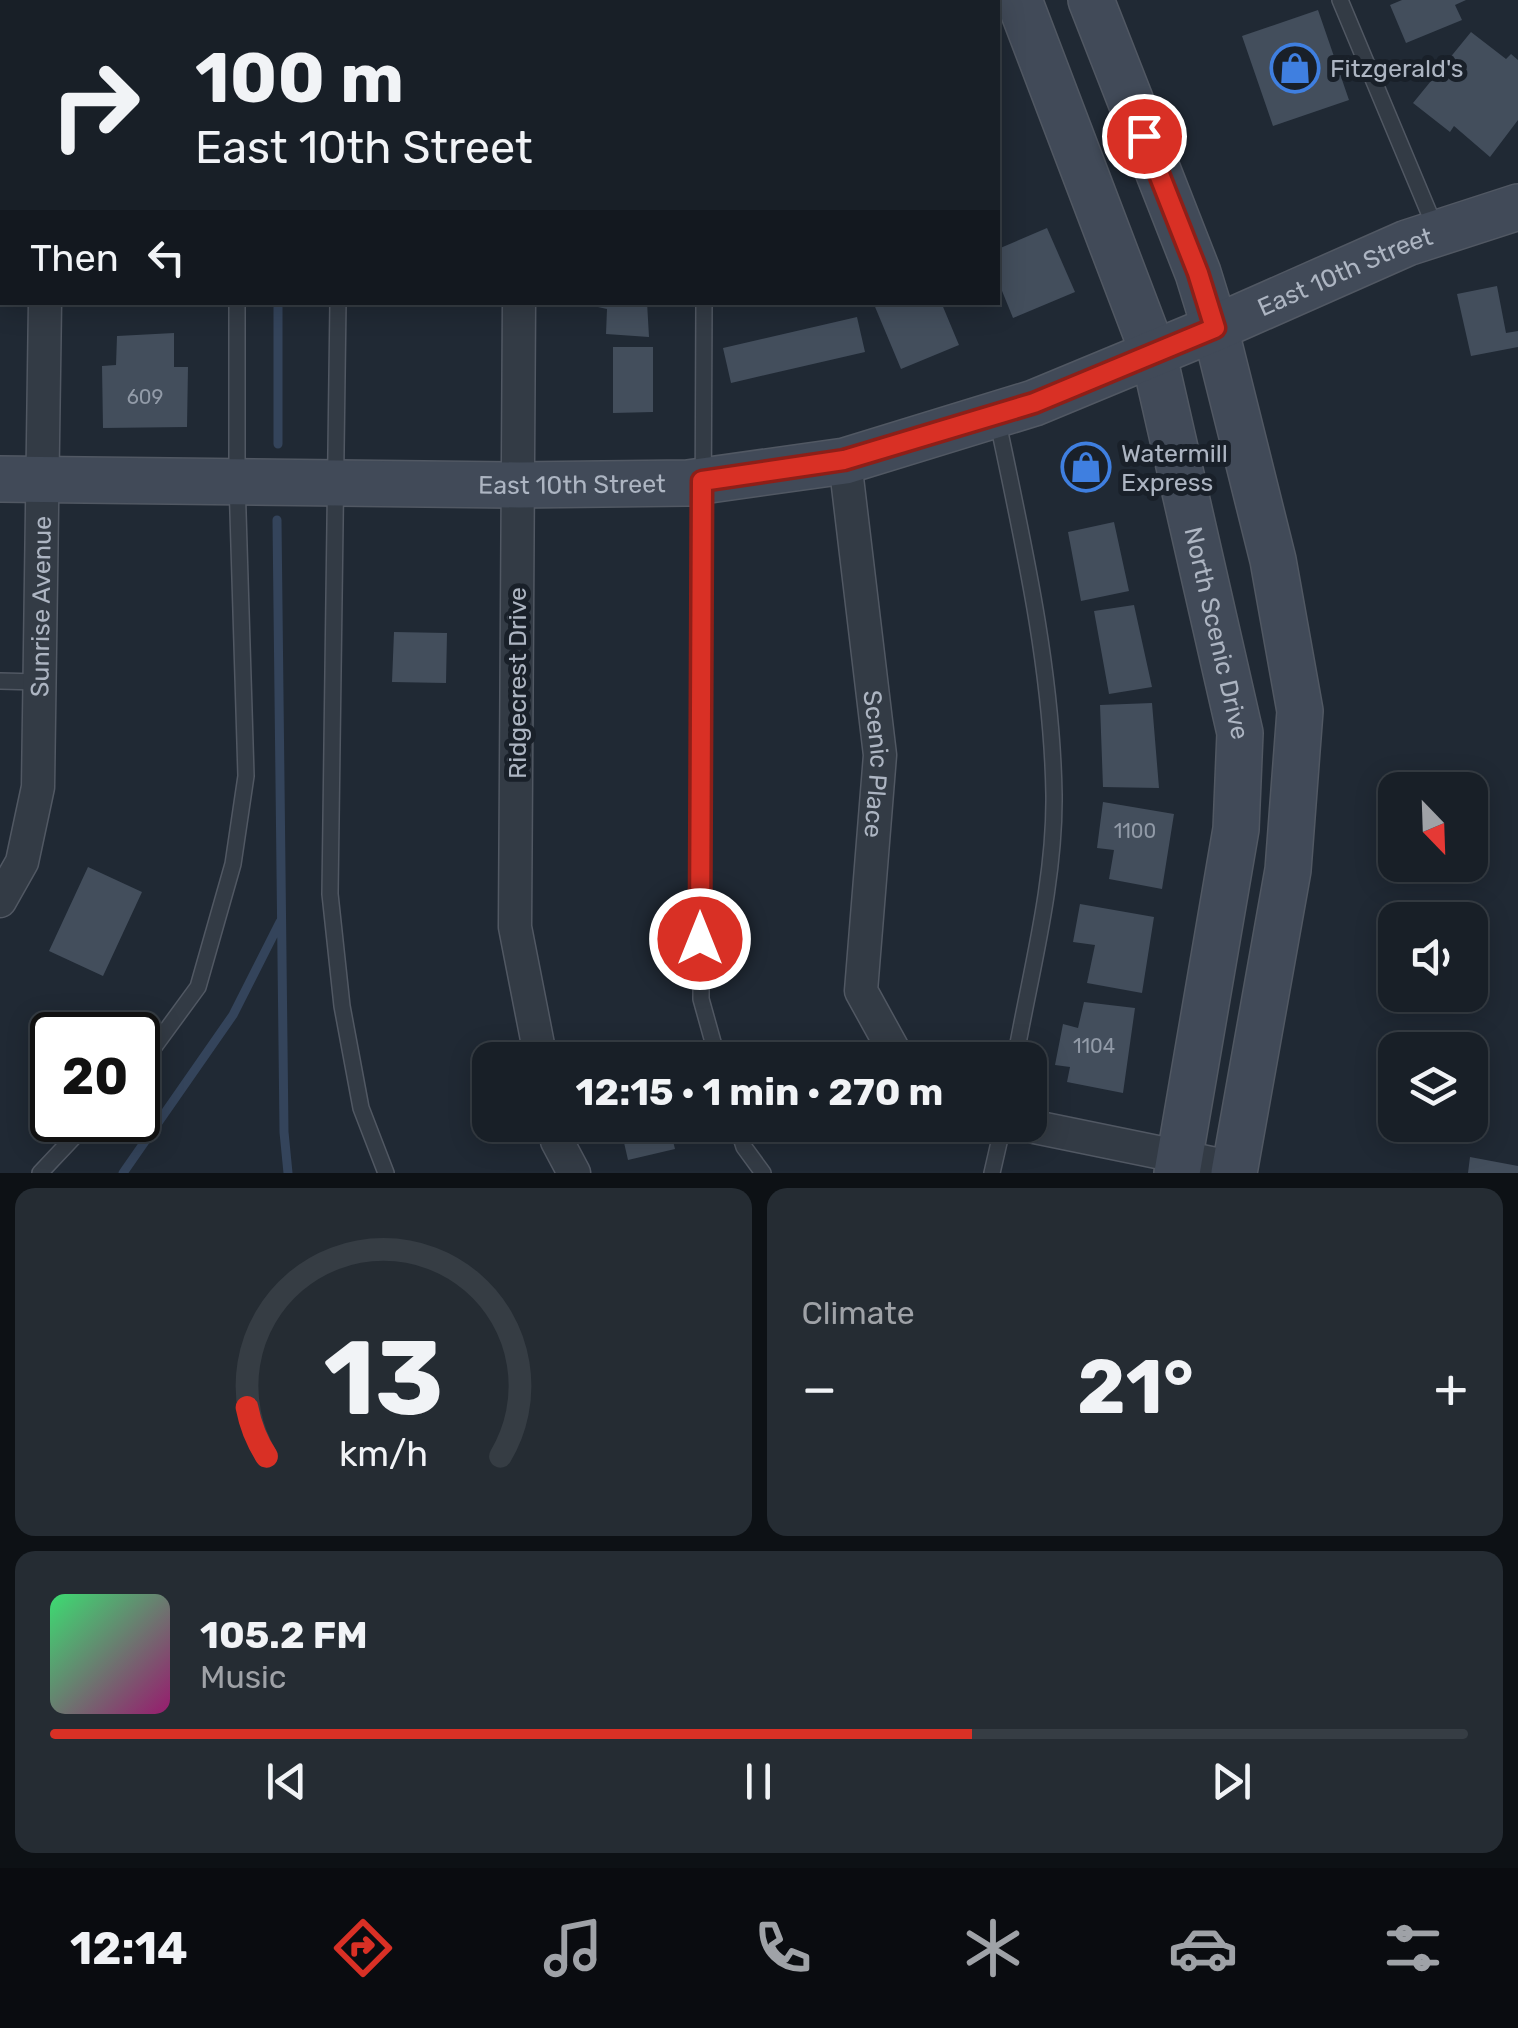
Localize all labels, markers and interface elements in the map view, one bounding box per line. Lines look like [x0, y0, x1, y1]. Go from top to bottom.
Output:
text: 100 m [195, 37, 404, 120]
icon: right [30, 40, 160, 170]
shop icon: Fitzgerald's [1269, 42, 1321, 94]
place label: Fitzgerald's [1330, 54, 1464, 83]
pin [1102, 94, 1187, 179]
icon: arrive [1117, 109, 1172, 164]
text: East 10th Street [195, 121, 533, 174]
street label: East 10th Street [1253, 221, 1436, 322]
icon: left [139, 230, 194, 285]
text: Then [30, 235, 119, 281]
house number: 609 [127, 385, 163, 409]
place label: Watermill Express [1121, 439, 1228, 497]
shop icon: Watermill Express [1060, 441, 1112, 493]
street label: East 10th Street [478, 469, 666, 500]
street label: Sunrise Avenue [25, 516, 56, 697]
street label: North Scenic Drive [1179, 524, 1256, 742]
street label: Ridgecrest Drive [503, 587, 532, 779]
street label: Scenic Place [858, 688, 895, 839]
north arrow [1378, 772, 1488, 882]
map controls [1378, 772, 1488, 1142]
house number: 1100 [1114, 819, 1156, 843]
position arrow [648, 887, 752, 991]
button: sound [1378, 902, 1488, 1012]
speed limit sign: 20 [30, 1012, 160, 1142]
button: layers [1378, 1032, 1488, 1142]
house number: 1104 [1073, 1034, 1115, 1058]
text: 12:15 · 1 min · 270 m [576, 1069, 943, 1115]
text: Climate [802, 1294, 915, 1332]
text: 13 [323, 1317, 443, 1440]
text: 21° [1077, 1343, 1194, 1432]
text: − [802, 1356, 837, 1421]
text: + [1434, 1356, 1468, 1421]
text: km/h [339, 1433, 428, 1475]
text: 105.2 FM [200, 1612, 368, 1658]
text: Music [200, 1658, 286, 1696]
icon: previous [259, 1754, 314, 1809]
icon: pause [731, 1754, 786, 1809]
icon: next [1204, 1754, 1259, 1809]
icon: directions [328, 1913, 398, 1983]
icon: music [538, 1913, 608, 1983]
icon: phone [748, 1913, 818, 1983]
icon: climate [958, 1913, 1028, 1983]
icon: car [1168, 1913, 1238, 1983]
icon: filters [1378, 1913, 1448, 1983]
text: 12:14 [70, 1922, 188, 1975]

